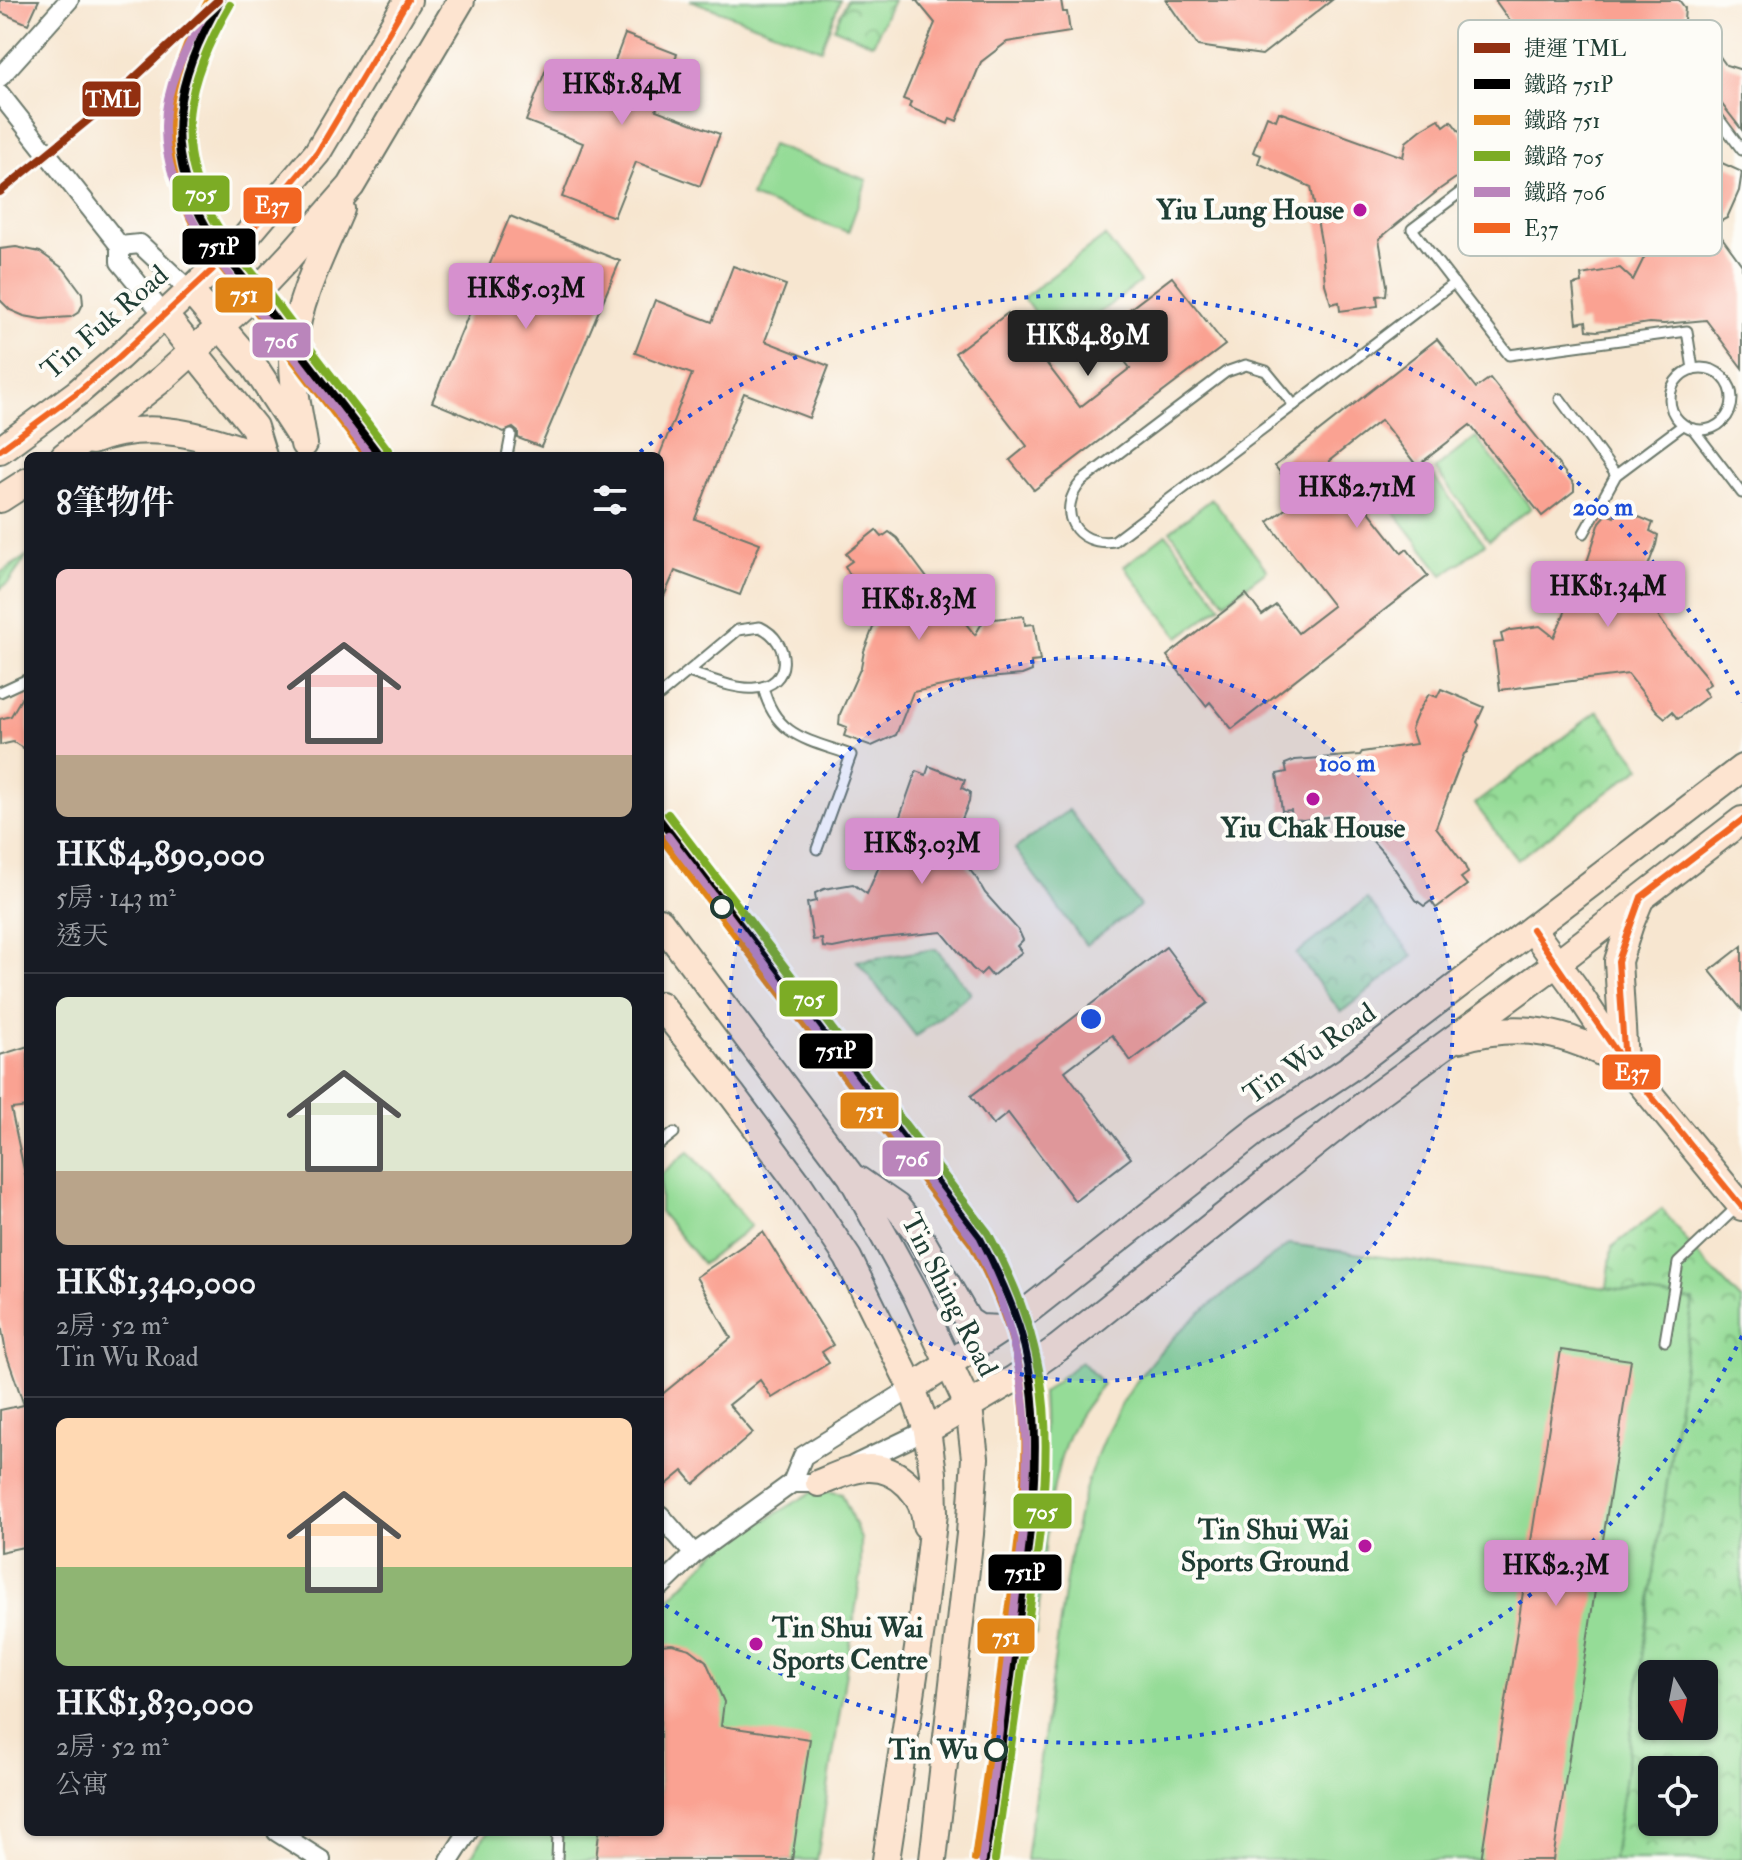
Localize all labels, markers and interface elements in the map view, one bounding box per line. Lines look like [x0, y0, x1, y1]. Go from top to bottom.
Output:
legend [1458, 20, 1722, 256]
text: 捷運 TML [1524, 35, 1626, 63]
pin: HK$1.84M [539, 59, 705, 127]
text: HK$1.84M [562, 69, 682, 101]
text: 鐵路 751P [1524, 71, 1613, 99]
line badge: TML [81, 80, 142, 118]
text: TML [84, 86, 139, 114]
text: 鐵路 751 [1524, 107, 1600, 135]
text: 鐵路 705 [1524, 143, 1604, 171]
line badge: 705 [171, 174, 231, 213]
text: 鐵路 706 [1524, 179, 1607, 207]
text: 705 [186, 180, 217, 208]
line badge: E37 [242, 186, 303, 225]
text: E37 [255, 192, 290, 220]
place label: Yiu Lung House [1155, 193, 1344, 228]
marker: Yiu Lung House [1351, 201, 1369, 219]
text: E37 [1524, 215, 1558, 243]
line badge: 751P [181, 227, 257, 266]
text: 751P [199, 233, 239, 261]
street label: Tin Fuk Road [34, 258, 176, 388]
pin: HK$5.03M [443, 263, 609, 331]
text: HK$5.03M [467, 273, 585, 305]
line badge: 751 [214, 276, 274, 314]
text: 751 [230, 281, 258, 309]
pin: HK$4.89M [1005, 310, 1171, 378]
text: HK$4.89M [1026, 320, 1150, 352]
line badge: 706 [251, 321, 312, 359]
text: 706 [265, 327, 299, 355]
pin: HK$2.71M [1274, 462, 1440, 530]
text: HK$2.71M [1298, 472, 1416, 504]
icon: filters [588, 478, 632, 522]
text: 8筆物件 [56, 482, 174, 525]
text: 200 m [1573, 492, 1634, 523]
pin: HK$1.34M [1525, 561, 1691, 629]
text: HK$1.34M [1549, 571, 1667, 603]
pin: HK$1.83M [836, 574, 1002, 642]
text: HK$1.83M [861, 584, 977, 616]
icon: home [272, 621, 416, 765]
text: 100 m [1319, 748, 1376, 779]
marker: Yiu Chak House [1304, 790, 1322, 808]
place label: Yiu Chak House [1220, 811, 1406, 846]
pin: HK$3.03M [839, 818, 1005, 886]
text: HK$3.03M [863, 828, 981, 860]
text: HK$4,890,000 [56, 833, 265, 876]
text: 5房 · 143 m² [56, 882, 176, 914]
unlabelled marker [711, 896, 733, 918]
text: 透天 [56, 920, 108, 952]
line badge: 705 [778, 979, 839, 1018]
text: 705 [794, 985, 825, 1013]
street label: Tin Wu Road [1237, 995, 1383, 1112]
centre of rings [1077, 1005, 1105, 1033]
line badge: 751P [798, 1032, 874, 1070]
text: 751P [816, 1037, 856, 1065]
icon: home [272, 1049, 416, 1193]
line badge: E37 [1601, 1053, 1662, 1091]
text: E37 [1615, 1059, 1650, 1087]
line badge: 751 [839, 1091, 900, 1130]
text: 751 [856, 1097, 884, 1125]
line badge: 706 [881, 1139, 942, 1178]
text: 706 [896, 1145, 930, 1173]
street label: Tin Shing Road [893, 1207, 1005, 1383]
text: HK$1,340,000 [56, 1261, 256, 1304]
text: 2房 · 52 m² [56, 1310, 169, 1342]
text: Tin Wu Road [56, 1342, 199, 1374]
icon: home [272, 1470, 416, 1614]
line badge: 705 [1012, 1492, 1073, 1530]
text: 705 [1027, 1498, 1058, 1526]
place label: Tin Shui Wai Sports Ground [1181, 1513, 1350, 1580]
marker: Tin Shui Wai Sports Ground [1356, 1537, 1374, 1555]
pin: HK$2.3M [1482, 1540, 1630, 1608]
text: HK$2.3M [1502, 1550, 1610, 1582]
line badge: 751P [987, 1553, 1063, 1592]
text: 751P [1005, 1559, 1045, 1587]
place label: Tin Shui Wai Sports Centre [771, 1611, 928, 1678]
line badge: 751 [976, 1617, 1036, 1655]
text: 751 [992, 1623, 1020, 1651]
marker: Tin Shui Wai Sports Centre [747, 1635, 765, 1653]
north arrow [1638, 1660, 1718, 1740]
map controls [1638, 1660, 1718, 1836]
text: HK$1,830,000 [56, 1682, 254, 1725]
text: 2房 · 52 m² [56, 1731, 169, 1763]
place label: Tin Wu [888, 1733, 979, 1768]
marker: Tin Wu [985, 1739, 1007, 1761]
button: locate [1638, 1756, 1718, 1836]
text: 公寓 [56, 1769, 108, 1801]

